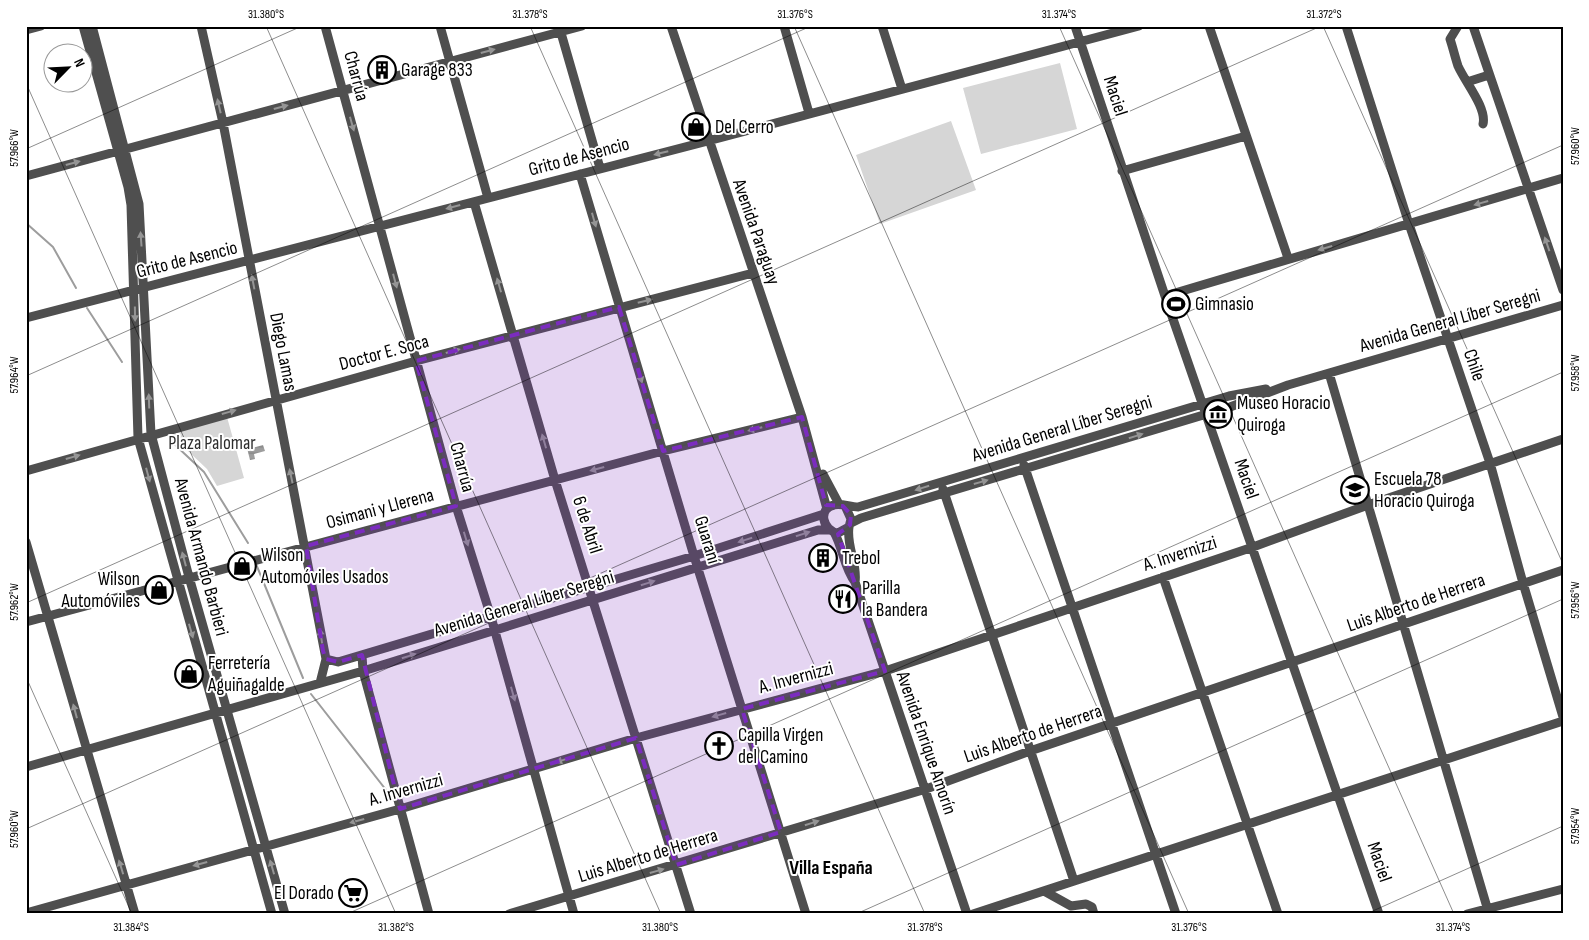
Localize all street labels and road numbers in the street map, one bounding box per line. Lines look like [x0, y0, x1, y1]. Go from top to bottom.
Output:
street label: Charrúa [338, 48, 374, 104]
street label: Maciel [1098, 73, 1132, 119]
street label: Grito de Asencio [526, 133, 632, 181]
street label: Avenida Paraguay [727, 175, 785, 288]
street label: Grito de Asencio [134, 236, 240, 284]
street label: Avenida General Líber Seregni [1356, 284, 1543, 358]
street label: Diego Lamas [264, 311, 302, 393]
street label: Doctor E. Soca [337, 330, 431, 376]
street label: Chile [1458, 346, 1490, 384]
street label: Avenida General Líber Seregni [968, 391, 1155, 468]
street label: Charrúa [444, 439, 480, 495]
street label: Maciel [1228, 456, 1264, 502]
street label: Avenida Armando Barbieri [169, 475, 233, 638]
street label: Osimani y Llerena [324, 484, 436, 534]
street label: 6 de Abril [567, 494, 607, 556]
street label: Guaraní [689, 513, 725, 567]
street label: A. Invernizzi [1139, 531, 1220, 577]
street label: Avenida General Líber Seregni [430, 566, 617, 643]
street label: Luis Alberto de Herrera [1344, 569, 1488, 637]
street label: A. Invernizzi [755, 657, 836, 699]
street label: Avenida Enrique Amorín [890, 667, 961, 818]
street label: Luis Alberto de Herrera [961, 700, 1105, 768]
street label: A. Invernizzi [365, 768, 446, 812]
street label: Luis Alberto de Herrera [575, 824, 721, 888]
street label: Maciel [1361, 839, 1397, 885]

